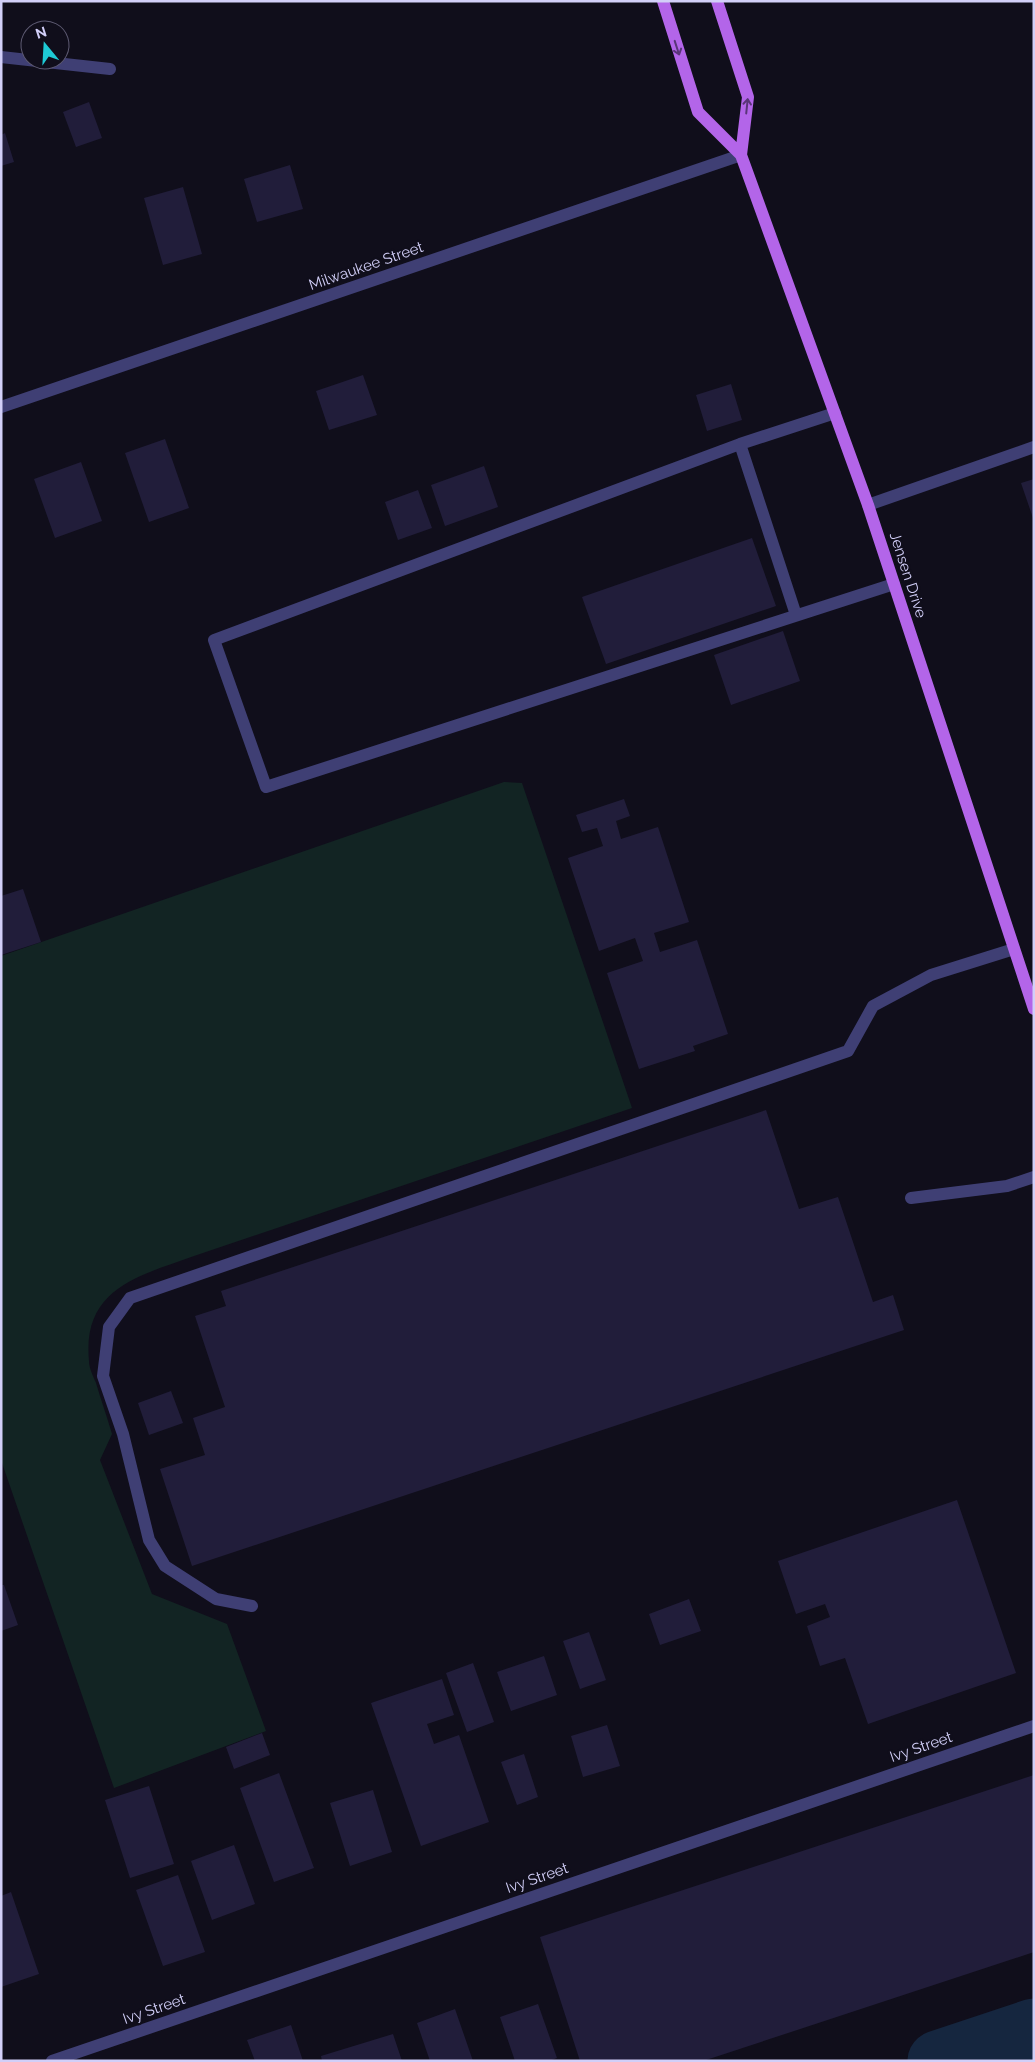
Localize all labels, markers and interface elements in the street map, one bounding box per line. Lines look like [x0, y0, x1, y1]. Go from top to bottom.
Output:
north arrow [20, 20, 70, 70]
text: N [33, 23, 49, 42]
one-way arrow [673, 39, 683, 55]
one-way arrow [742, 99, 752, 115]
street label: Milwaukee Street [306, 238, 426, 294]
street label: Jensen Drive [886, 530, 930, 620]
street label: Ivy Street [887, 1728, 955, 1766]
street label: Ivy Street [503, 1859, 571, 1897]
street label: Ivy Street [120, 1990, 188, 2028]

